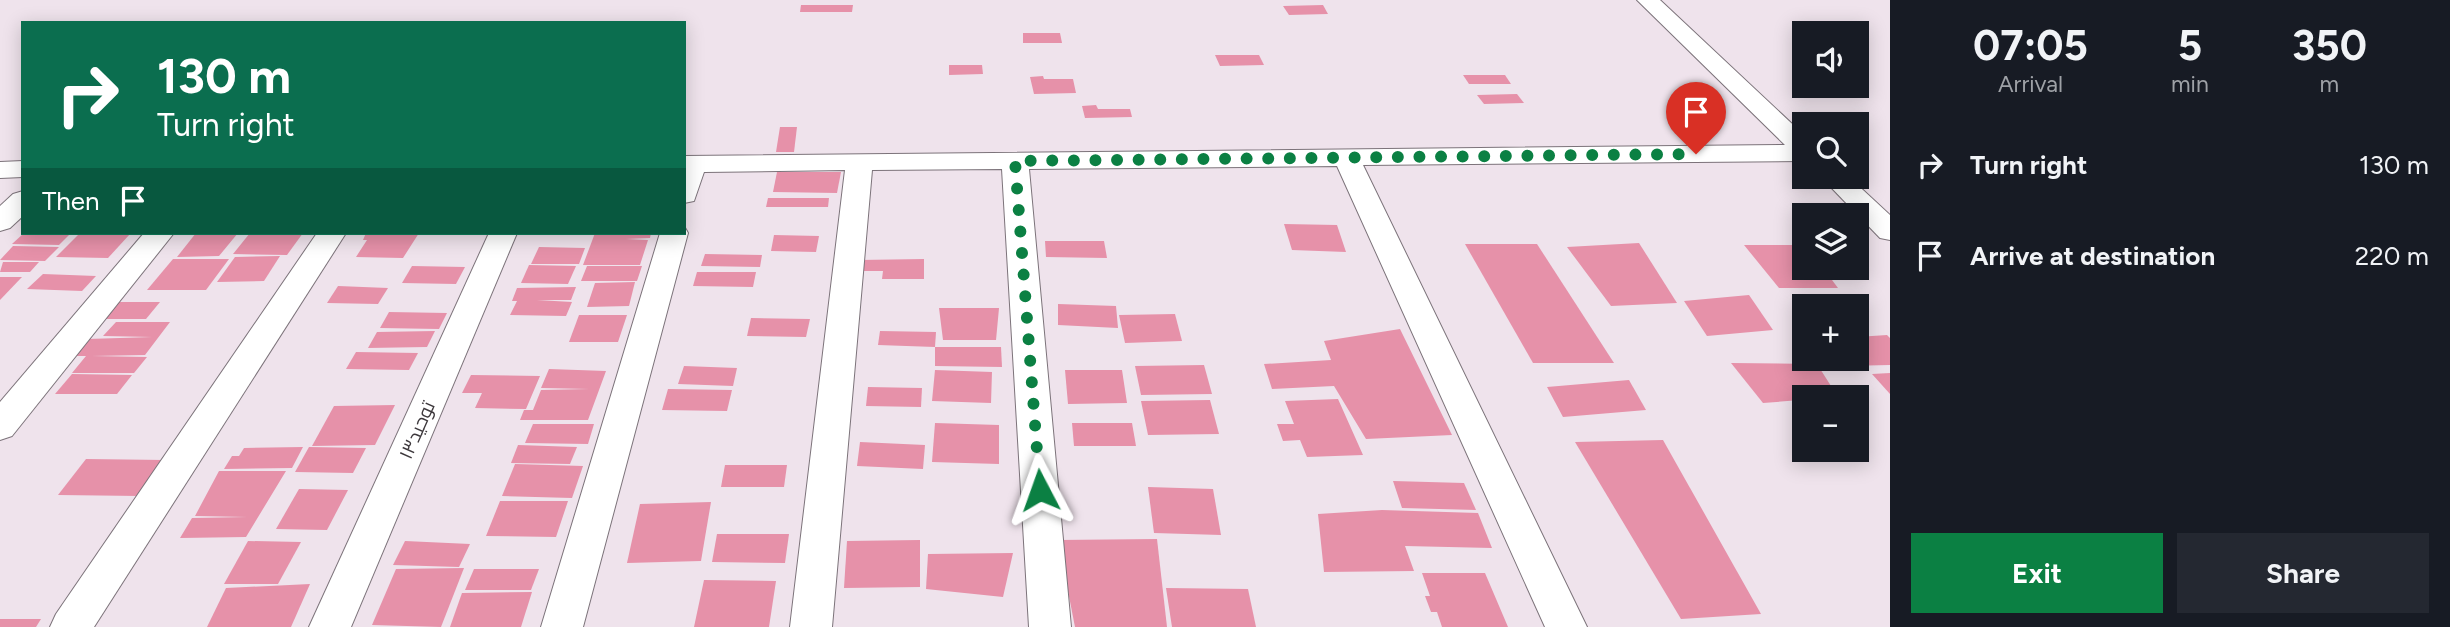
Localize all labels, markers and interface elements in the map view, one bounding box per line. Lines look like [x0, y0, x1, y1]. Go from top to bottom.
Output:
text: 07:05 [1973, 20, 2088, 71]
text: 5 [2178, 20, 2202, 71]
text: 350 [2292, 20, 2367, 71]
map controls [1792, 21, 1869, 462]
button: sound [1792, 21, 1869, 98]
text: 130 m [157, 46, 291, 105]
icon: right [42, 49, 133, 140]
text: Arrival [1998, 70, 2063, 98]
text: min [2171, 70, 2209, 98]
text: m [2320, 70, 2339, 98]
pin [1666, 82, 1726, 154]
icon: arrive [1677, 93, 1715, 131]
text: Turn right [157, 106, 295, 144]
button: search [1792, 112, 1869, 189]
icon: right [1911, 146, 1949, 184]
text: Turn right [1970, 149, 2087, 181]
text: 130 m [2359, 149, 2429, 181]
icon: arrive [114, 182, 152, 220]
text: Then [42, 185, 100, 217]
button: layers [1792, 203, 1869, 280]
icon: arrive [1911, 237, 1949, 275]
text: Arrive at destination [1970, 240, 2215, 272]
text: 220 m [2355, 240, 2429, 272]
button: + [1792, 294, 1869, 371]
button: − [1792, 385, 1869, 462]
street label: توحید۱۳ [394, 397, 440, 463]
position arrow [1003, 453, 1077, 527]
button: Exit [1911, 533, 2163, 613]
button: Share [2177, 533, 2429, 613]

